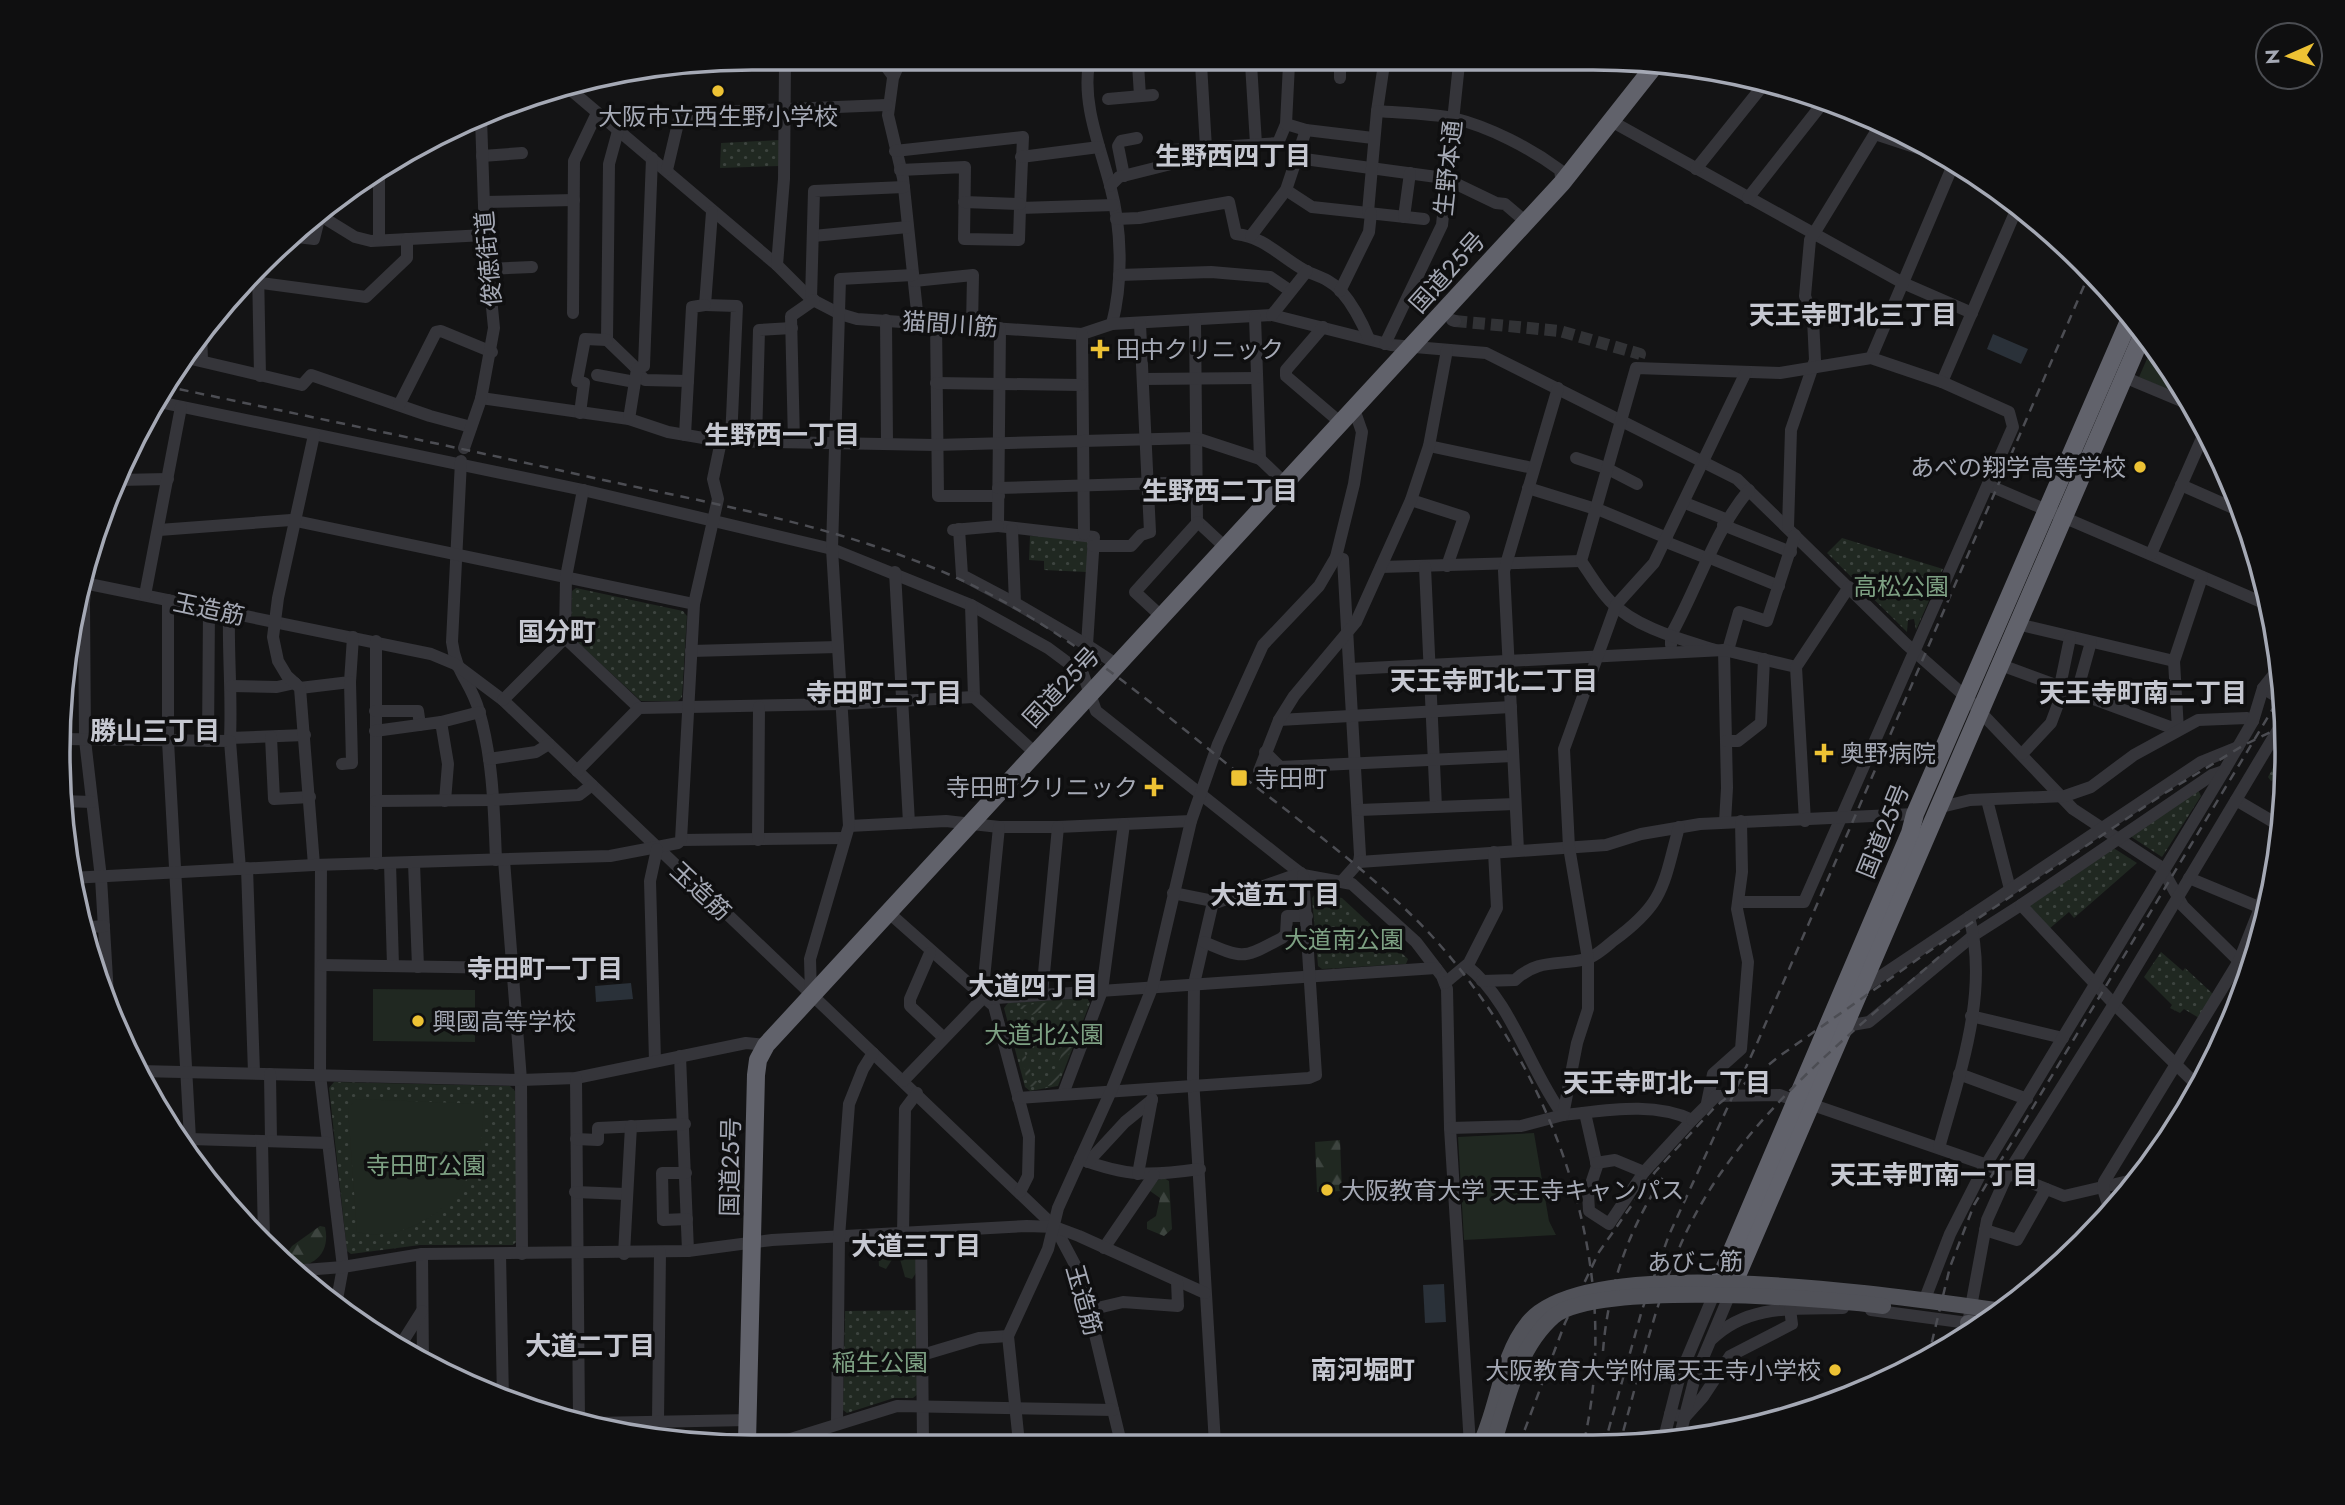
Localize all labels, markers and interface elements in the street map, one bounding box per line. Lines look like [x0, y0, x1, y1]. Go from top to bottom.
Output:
north arrow [2254, 21, 2324, 91]
text: N [2259, 49, 2286, 65]
marker: 大阪市立西生野小学校 [710, 83, 726, 99]
place label: 大阪市立西生野小学校 [598, 99, 838, 134]
street label: 生野本通 [1426, 118, 1470, 218]
district label: 生野西四丁目 [1155, 137, 1311, 175]
street label: 俊徳街道 [466, 210, 510, 308]
street label: 国道25号 [1401, 223, 1493, 321]
district label: 天王寺町北三丁目 [1749, 296, 1957, 334]
street label: 猫間川筋 [901, 303, 999, 345]
place label: 田中クリニック [1116, 332, 1284, 367]
marker: 田中クリニック [1090, 339, 1110, 359]
district label: 生野西一丁目 [704, 416, 860, 454]
place label: あべの翔学高等学校 [1910, 450, 2126, 485]
marker: あべの翔学高等学校 [2132, 459, 2148, 475]
district label: 生野西二丁目 [1142, 472, 1298, 510]
park label: 高松公園 [1853, 569, 1949, 604]
street label: 玉造筋 [170, 584, 248, 634]
district label: 国分町 [518, 613, 596, 651]
street label: 国道25号 [1014, 639, 1108, 735]
district label: 天王寺町北二丁目 [1390, 662, 1598, 700]
district label: 寺田町二丁目 [806, 674, 962, 712]
district label: 天王寺町南二丁目 [2039, 674, 2247, 712]
district label: 勝山三丁目 [90, 712, 220, 750]
place label: 奥野病院 [1840, 736, 1936, 771]
marker: 奥野病院 [1814, 743, 1834, 763]
place label: 寺田町 [1255, 761, 1327, 796]
marker: 寺田町 [1229, 768, 1249, 788]
place label: 寺田町クリニック [946, 770, 1138, 805]
marker: 寺田町クリニック [1144, 777, 1164, 797]
street label: 国道25号 [1848, 778, 1918, 884]
street label: 玉造筋 [663, 854, 739, 928]
district label: 大道五丁目 [1210, 876, 1340, 914]
park label: 大道南公園 [1284, 922, 1404, 957]
district label: 寺田町一丁目 [467, 950, 623, 988]
district label: 大道四丁目 [968, 967, 1098, 1005]
place label: 興國高等学校 [432, 1004, 576, 1039]
marker: 興國高等学校 [410, 1013, 426, 1029]
park label: 大道北公園 [984, 1017, 1104, 1052]
district label: 天王寺町北一丁目 [1563, 1064, 1771, 1102]
street label: 国道25号 [712, 1117, 748, 1217]
park label: 寺田町公園 [366, 1148, 486, 1183]
district label: 天王寺町南一丁目 [1830, 1156, 2038, 1194]
place label: 大阪教育大学 天王寺キャンパス [1341, 1173, 1684, 1208]
marker: 大阪教育大学 天王寺キャンパス [1319, 1182, 1335, 1198]
district label: 大道三丁目 [851, 1227, 981, 1265]
street label: あびこ筋 [1647, 1244, 1743, 1280]
street label: 玉造筋 [1057, 1261, 1111, 1339]
district label: 大道二丁目 [525, 1327, 655, 1365]
park label: 稲生公園 [832, 1345, 928, 1380]
district label: 南河堀町 [1311, 1351, 1415, 1389]
place label: 大阪教育大学附属天王寺小学校 [1485, 1353, 1821, 1388]
marker: 大阪教育大学附属天王寺小学校 [1827, 1362, 1843, 1378]

